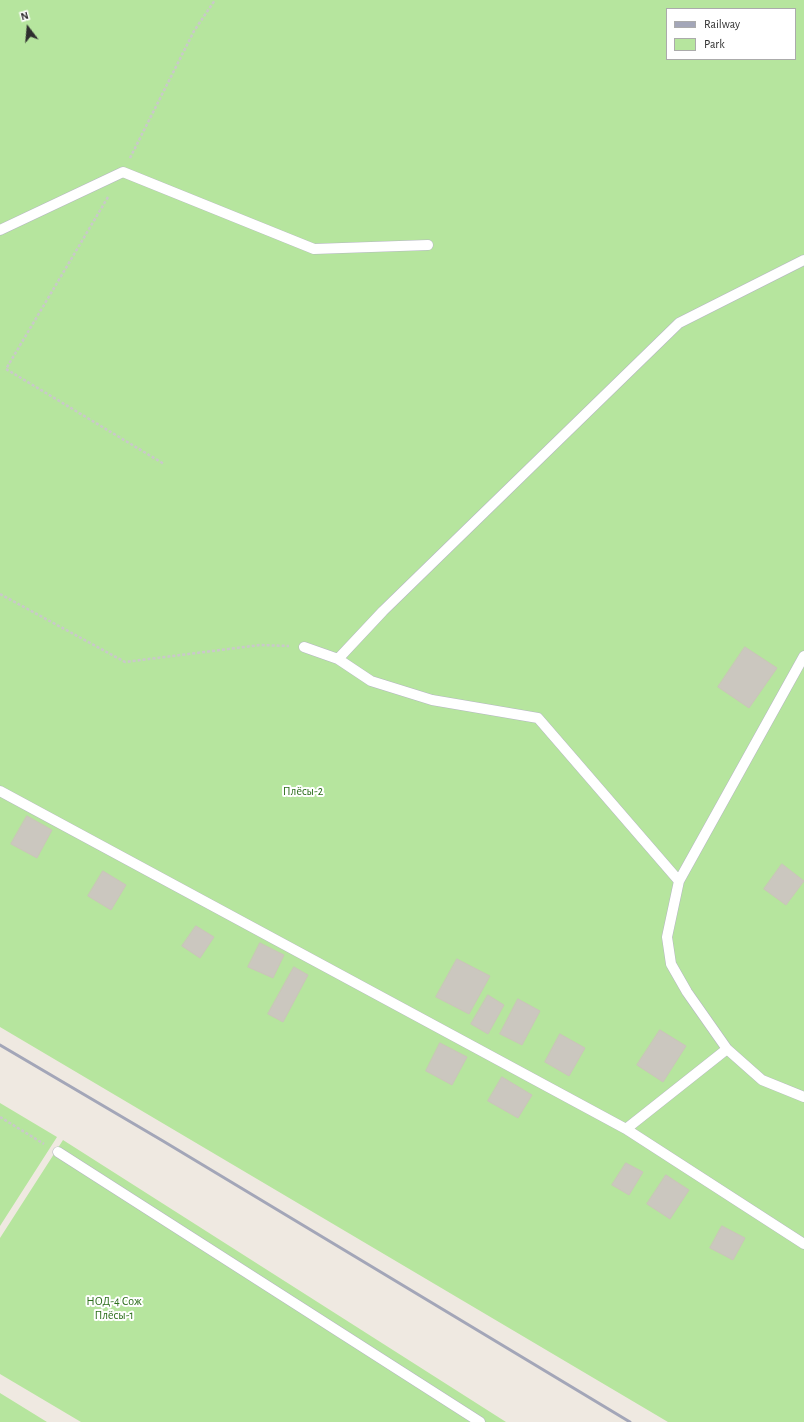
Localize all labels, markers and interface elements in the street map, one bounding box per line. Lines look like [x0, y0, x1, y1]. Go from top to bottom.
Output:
north arrow [8, 8, 48, 48]
legend [666, 8, 796, 60]
text: N [19, 10, 30, 22]
text: Railway [704, 18, 740, 30]
text: Park [704, 38, 725, 50]
park label: Плёсы-2 [283, 784, 323, 798]
park label: НОД-4 Сож Плёсы-1 [86, 1294, 142, 1322]

